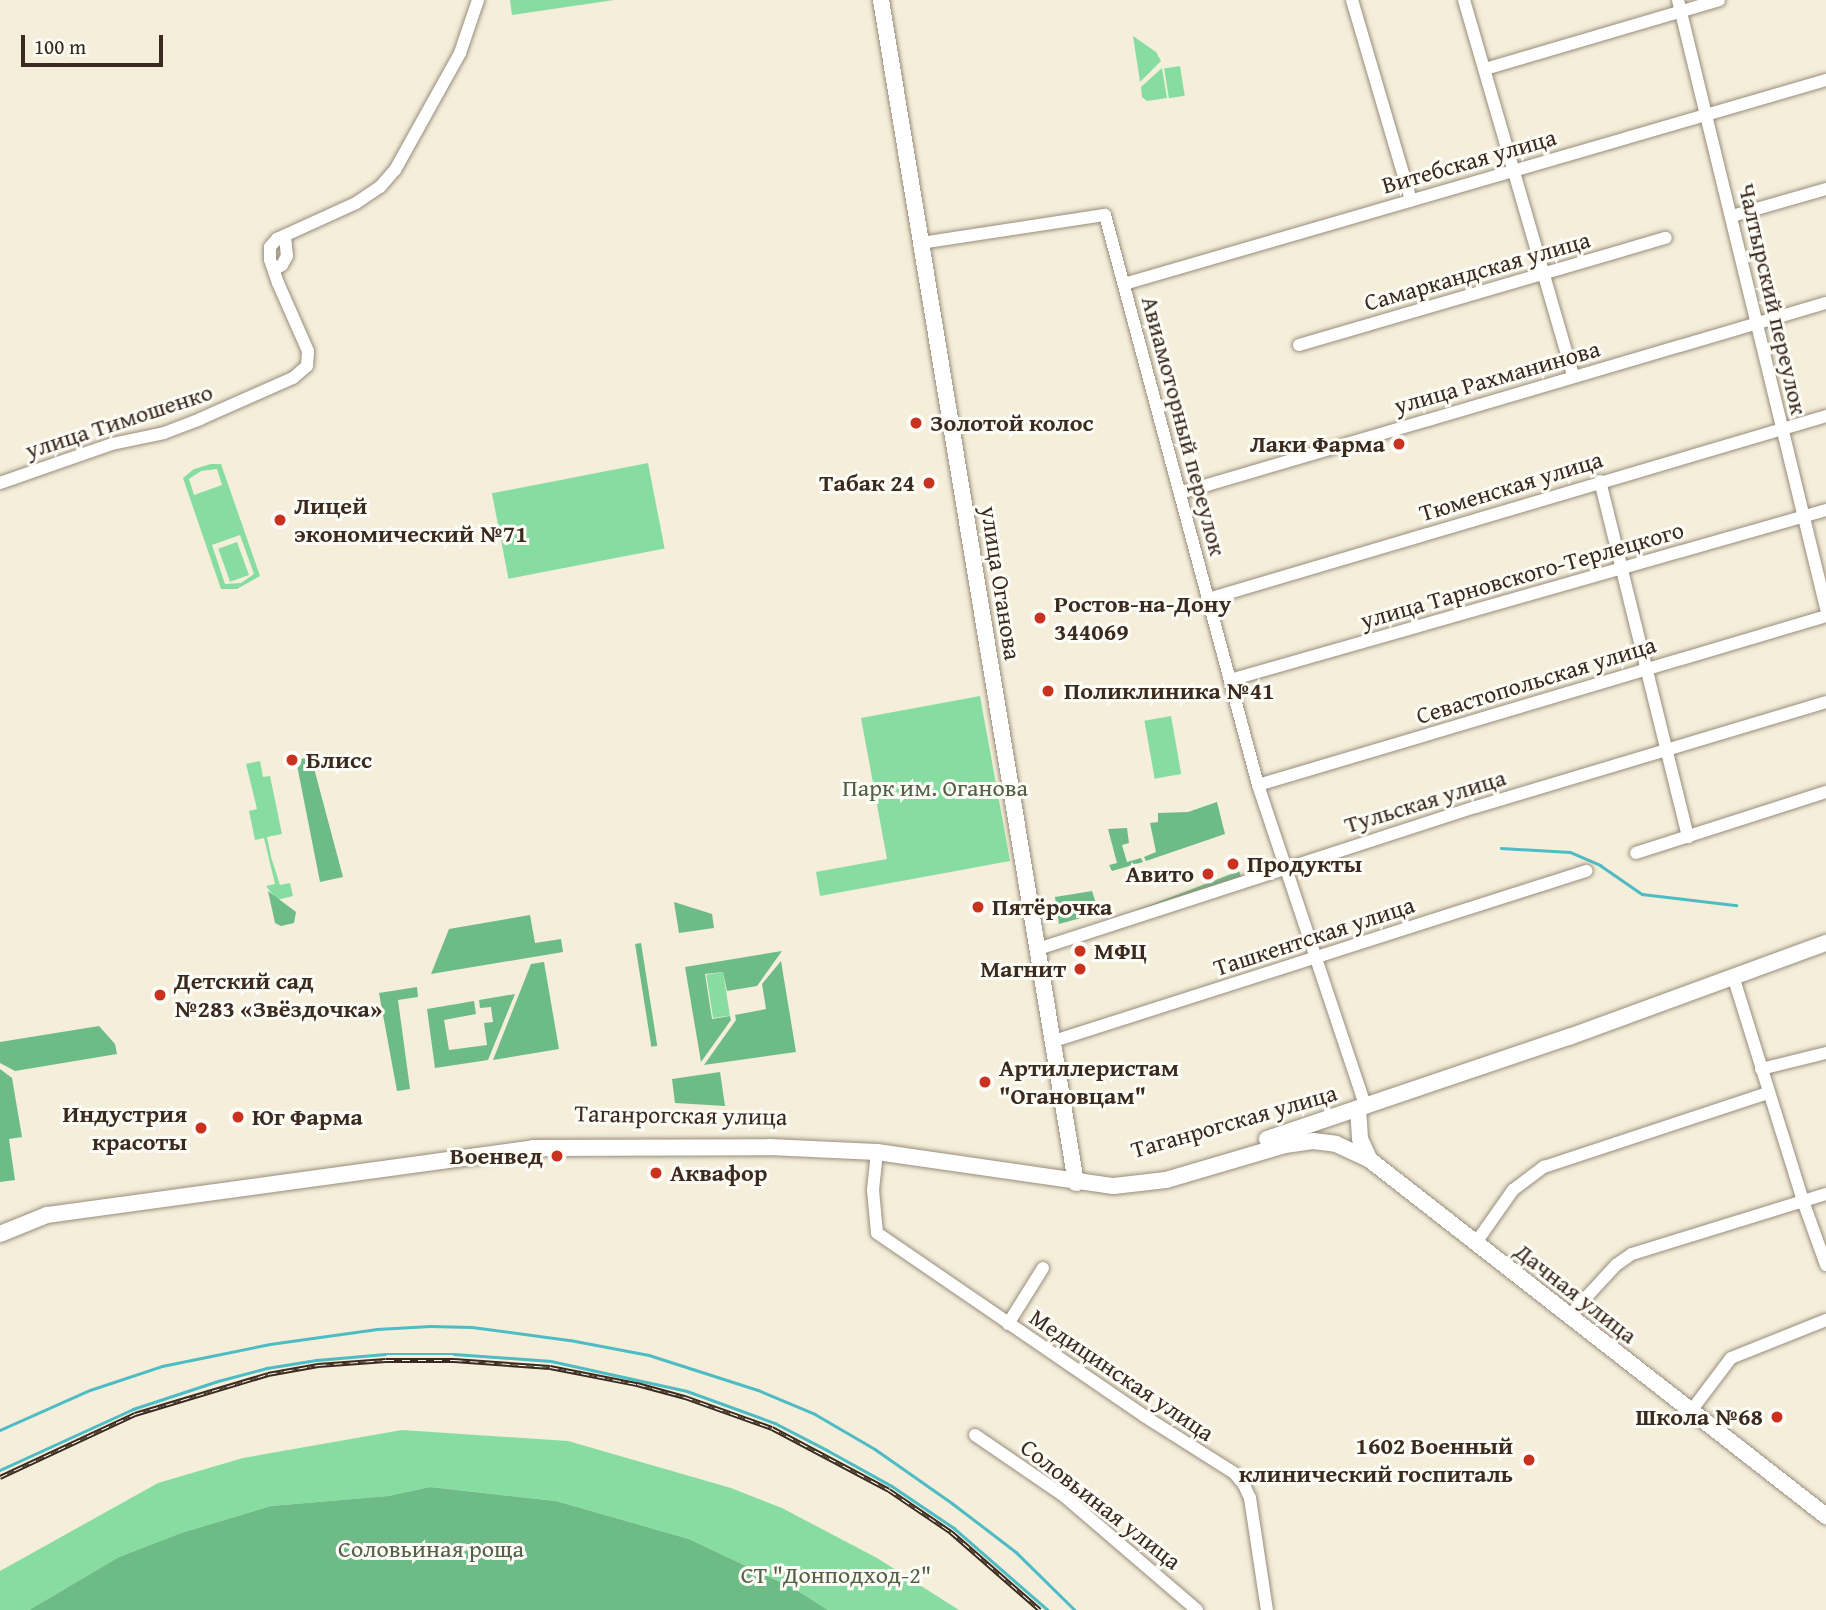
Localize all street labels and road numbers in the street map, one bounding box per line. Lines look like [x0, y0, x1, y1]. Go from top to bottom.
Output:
street label: Витебская улица [1379, 122, 1559, 200]
street label: Чалтырский переулок [1732, 180, 1814, 418]
street label: Самаркандская улица [1361, 225, 1593, 317]
street label: Авиамоторный переулок [1135, 293, 1233, 559]
street label: улица Рахманинова [1391, 334, 1603, 420]
street label: улица Тимошенко [22, 377, 216, 465]
street label: Тюменская улица [1416, 444, 1606, 528]
street label: улица Оганова [975, 504, 1027, 662]
street label: улица Тарновского-Терлецкого [1357, 515, 1687, 635]
street label: Севастопольская улица [1413, 630, 1659, 730]
street label: Тульская улица [1341, 763, 1509, 839]
street label: Ташкентская улица [1210, 890, 1418, 982]
street label: Таганрогская улица [1128, 1078, 1340, 1164]
street label: Таганрогская улица [574, 1099, 788, 1131]
street label: Дачная улица [1509, 1236, 1643, 1350]
street label: Медицинская улица [1024, 1303, 1220, 1447]
street label: Соловьиная улица [1015, 1432, 1187, 1576]

